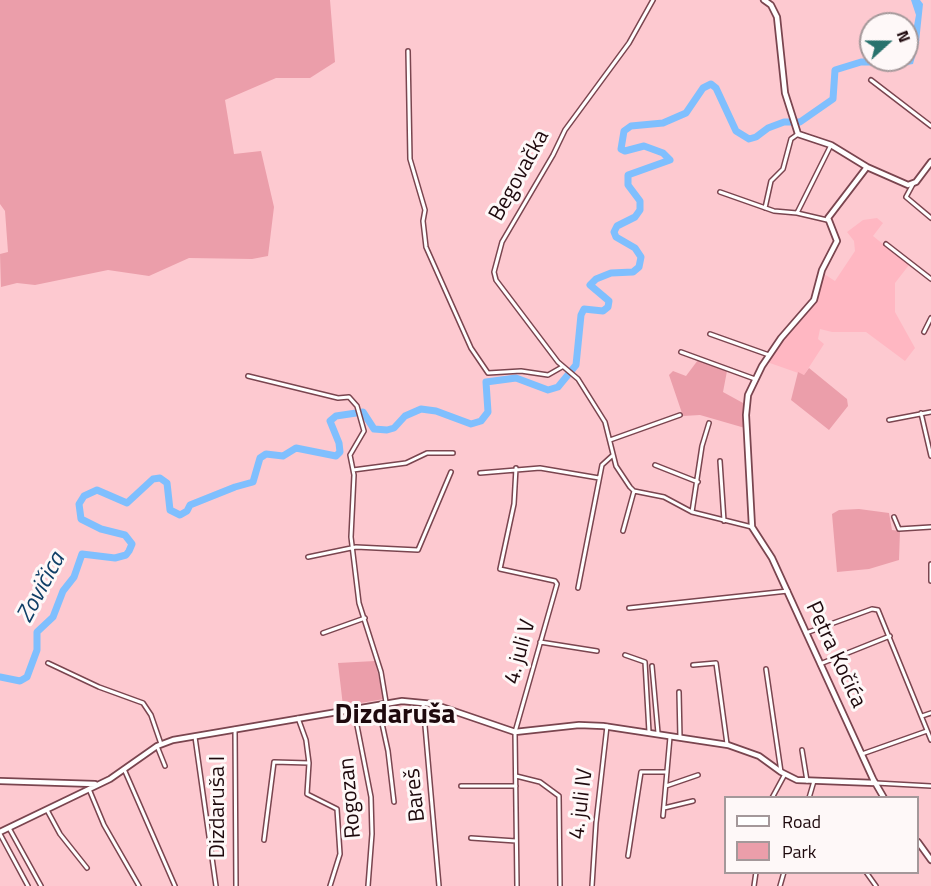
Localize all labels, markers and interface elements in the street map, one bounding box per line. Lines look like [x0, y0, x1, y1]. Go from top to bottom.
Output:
north arrow [859, 12, 919, 72]
text: N [891, 27, 917, 46]
street label: Begovačka [484, 126, 556, 226]
water label: Zovičica [12, 548, 72, 628]
street label: Petra Kočića [799, 598, 871, 712]
street label: 4. juli V [500, 617, 542, 687]
district label: Dizdaruša [335, 699, 455, 733]
street label: Dizdaruša I [206, 756, 232, 858]
street label: Rogozan [334, 757, 368, 839]
street label: Bareš [400, 767, 432, 823]
street label: 4. juli IV [565, 767, 599, 841]
legend [724, 796, 919, 874]
text: Road [782, 808, 821, 835]
text: Park [782, 838, 816, 865]

